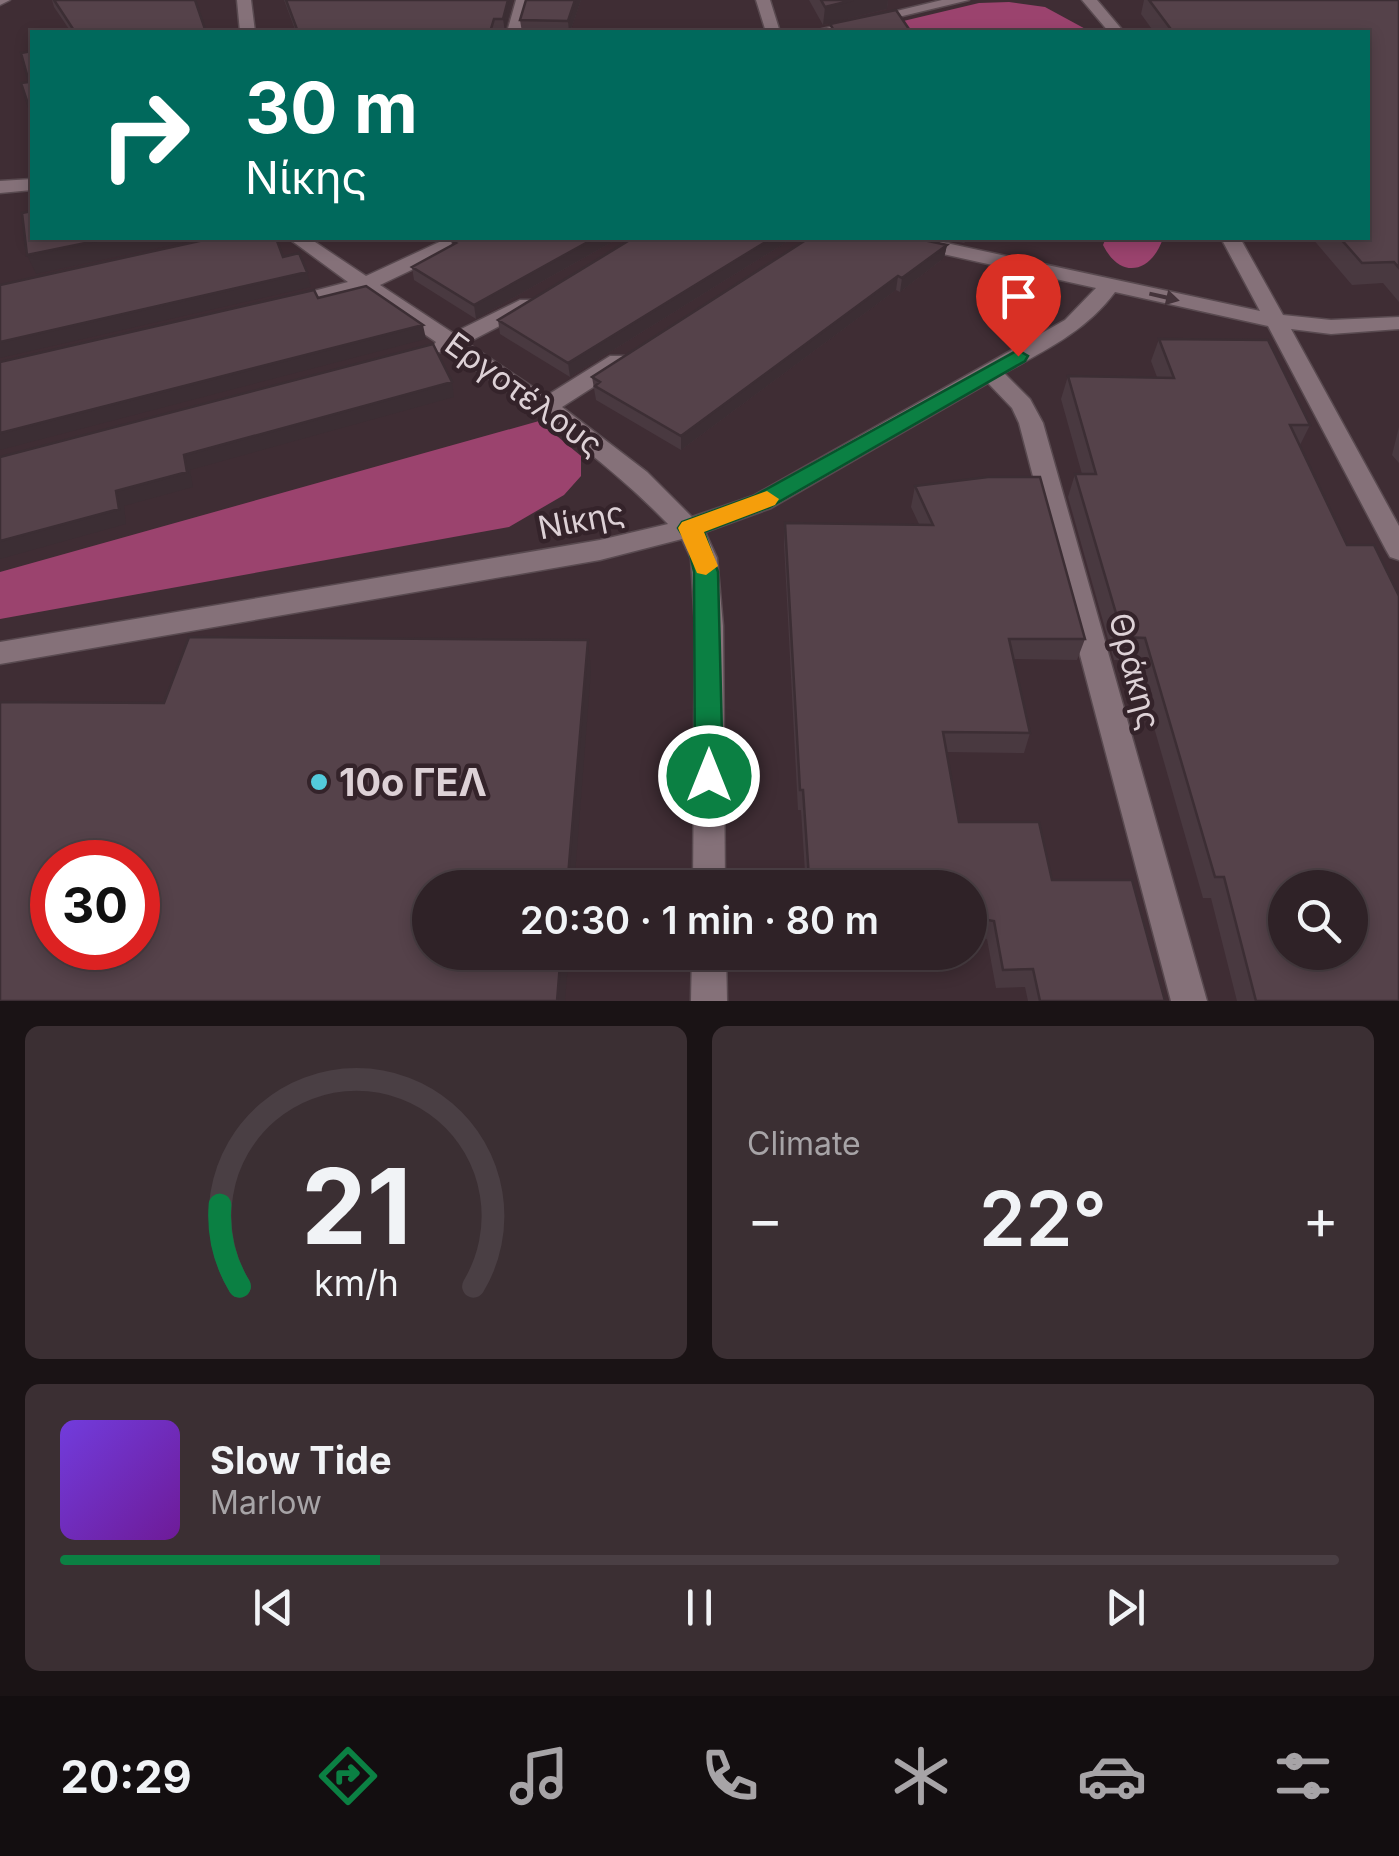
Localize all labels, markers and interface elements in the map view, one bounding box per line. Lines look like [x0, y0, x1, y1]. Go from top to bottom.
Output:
text: 30 m [245, 65, 418, 150]
icon: right [80, 70, 210, 200]
text: Νίκης [245, 150, 367, 205]
pin [976, 254, 1061, 357]
icon: arrive [991, 269, 1046, 324]
one-way arrow [1149, 290, 1180, 305]
street label: Εργοτέλους [438, 324, 610, 464]
street label: Νίκης [535, 493, 627, 547]
street label: Θράκης [1101, 608, 1169, 734]
position arrow [657, 724, 761, 828]
place label: 10ο ΓΕΛ [339, 759, 487, 805]
marker: 10ο ΓΕΛ [308, 771, 330, 793]
speed limit sign: 30 [30, 840, 160, 970]
map controls [1268, 870, 1368, 970]
button: search [1268, 870, 1368, 970]
text: 20:30 · 1 min · 80 m [520, 897, 879, 943]
text: Climate [747, 1124, 861, 1163]
text: 21 [301, 1143, 411, 1269]
text: 22° [979, 1173, 1107, 1264]
text: − [747, 1186, 783, 1252]
text: + [1303, 1186, 1339, 1252]
text: km/h [314, 1261, 398, 1305]
text: Slow Tide [210, 1437, 392, 1483]
text: Marlow [210, 1483, 322, 1522]
icon: previous [246, 1580, 301, 1635]
icon: pause [672, 1580, 727, 1635]
icon: next [1098, 1580, 1153, 1635]
icon: directions [313, 1741, 383, 1811]
icon: music [504, 1741, 574, 1811]
icon: phone [695, 1741, 765, 1811]
icon: climate [886, 1741, 956, 1811]
icon: car [1077, 1741, 1147, 1811]
icon: filters [1268, 1741, 1338, 1811]
text: 20:29 [61, 1749, 192, 1804]

